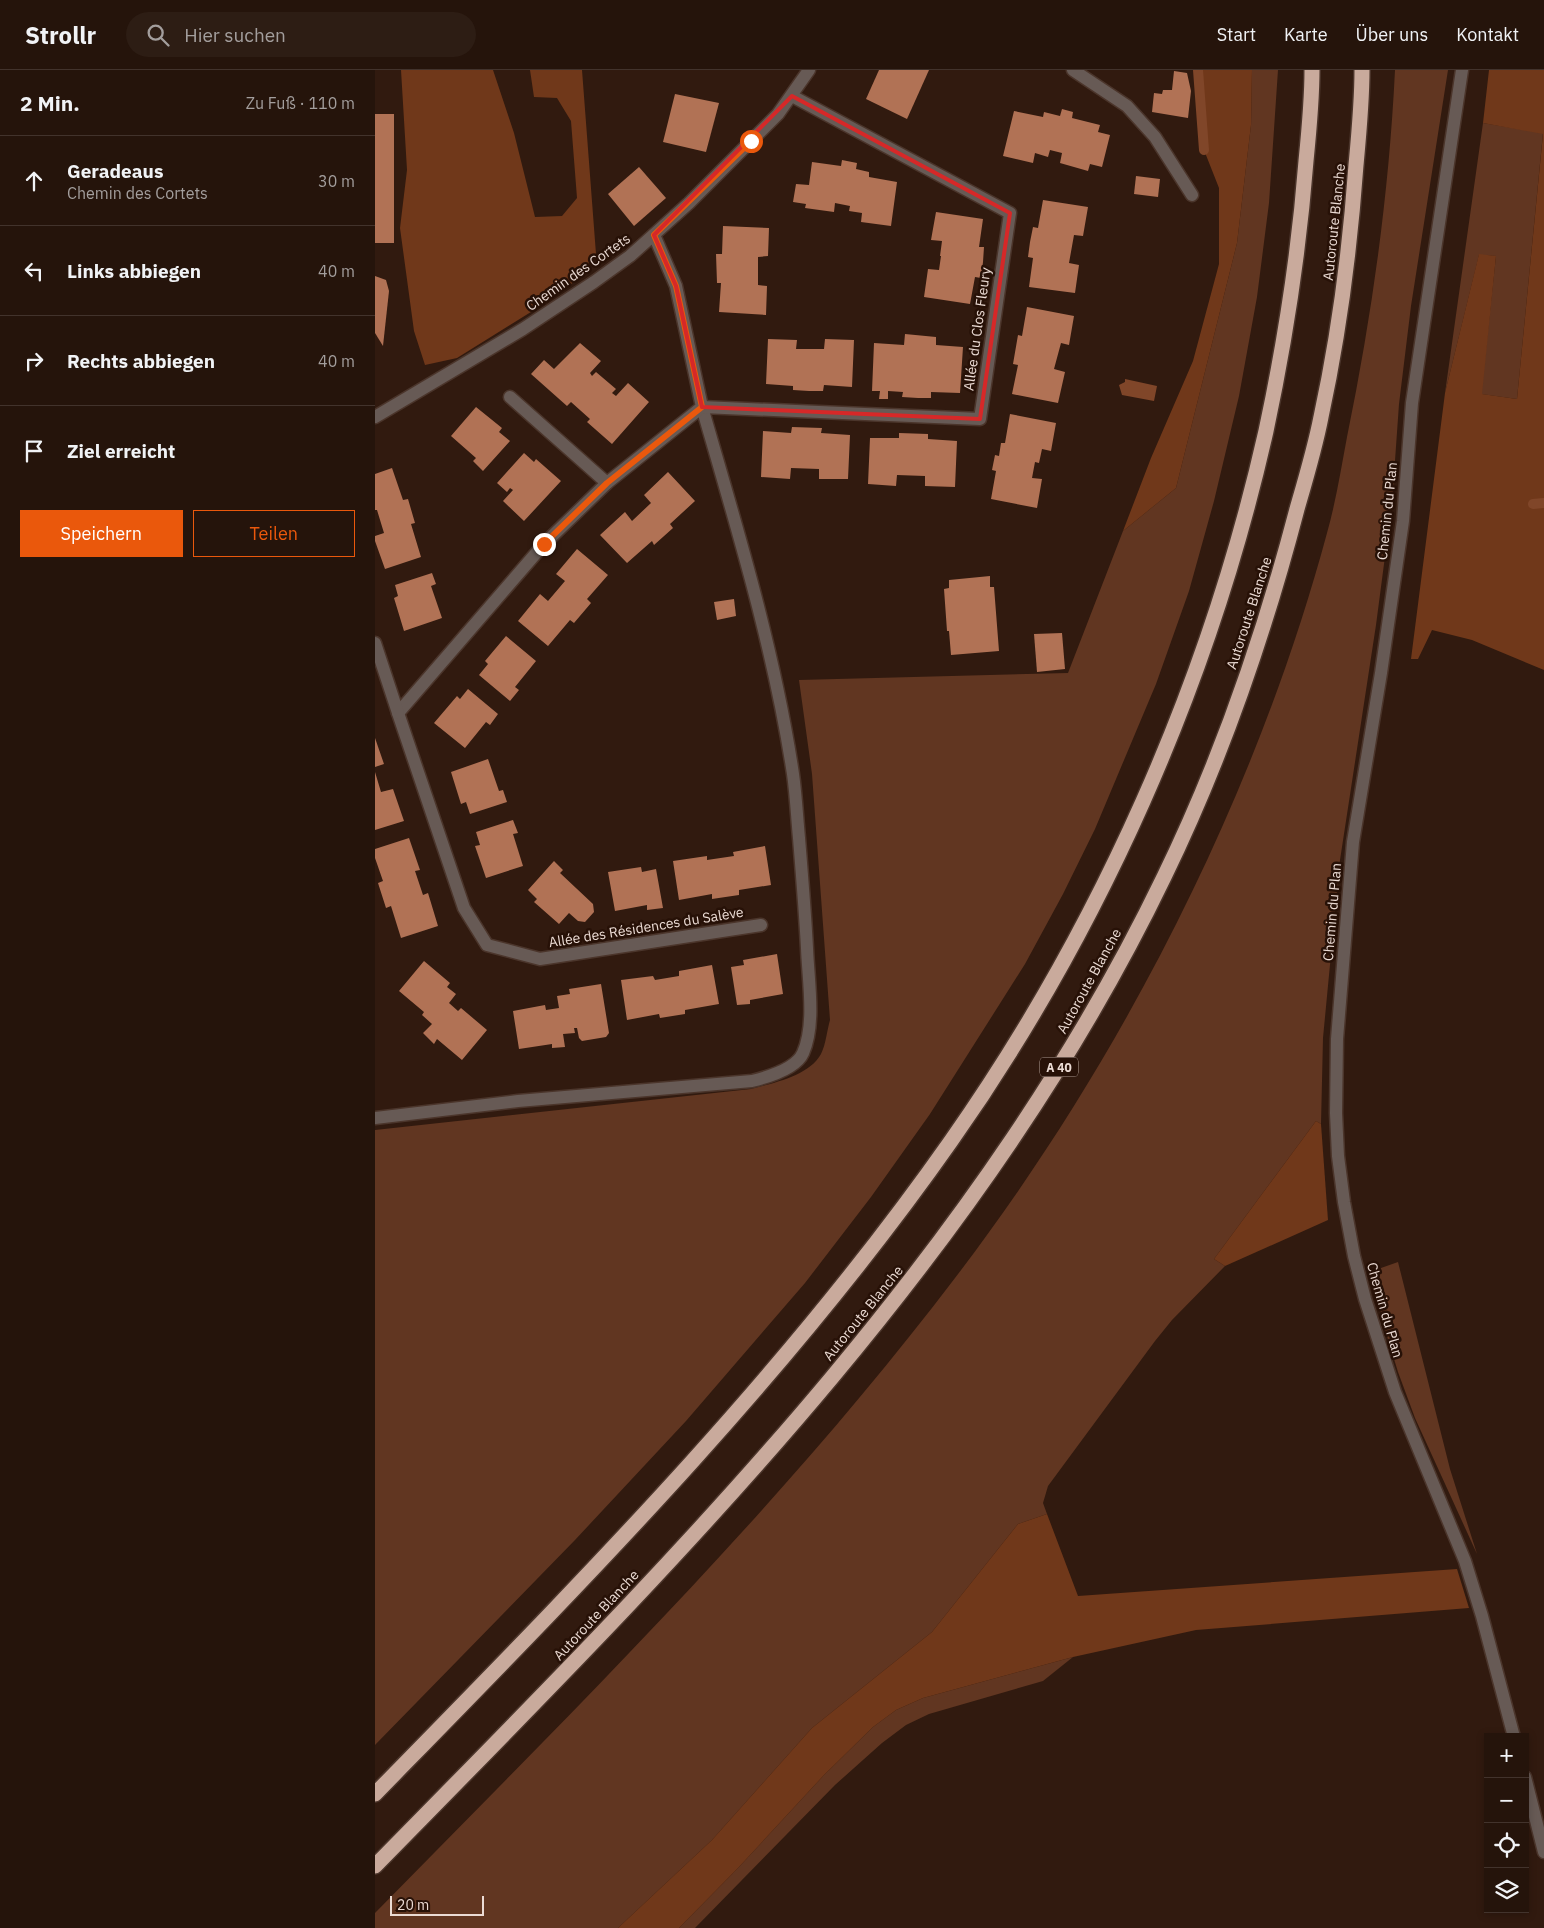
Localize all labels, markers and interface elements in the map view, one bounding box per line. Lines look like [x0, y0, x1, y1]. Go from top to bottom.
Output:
search box [126, 12, 476, 57]
text: Strollr [25, 19, 96, 51]
icon: search [144, 21, 172, 49]
text: Hier suchen [184, 23, 286, 47]
text: Start [1217, 23, 1256, 46]
text: Karte [1284, 23, 1328, 46]
text: Über uns [1356, 23, 1428, 46]
text: Kontakt [1456, 23, 1519, 46]
text: 2 Min. [20, 89, 80, 117]
text: Zu Fuß · 110 m [246, 93, 355, 113]
route start [740, 130, 763, 153]
text: Geradeaus [67, 159, 164, 183]
street label: Autoroute Blanche [1319, 162, 1349, 281]
icon: ahead [20, 167, 48, 195]
text: 30 m [318, 171, 355, 191]
text: Chemin des Cortets [67, 183, 208, 203]
street label: Chemin des Cortets [522, 229, 634, 315]
icon: left [20, 257, 48, 285]
text: Links abbiegen [67, 259, 201, 283]
text: 40 m [318, 261, 355, 281]
street label: Allée du Clos Fleury [959, 266, 995, 392]
icon: right [20, 347, 48, 375]
text: Rechts abbiegen [67, 349, 215, 373]
text: 40 m [318, 351, 355, 371]
icon: arrive [20, 437, 48, 465]
text: Ziel erreicht [67, 439, 175, 463]
street label: Chemin du Plan [1373, 461, 1401, 561]
button: Speichern [20, 510, 183, 557]
button: Teilen [193, 510, 355, 557]
route end [533, 533, 556, 556]
street label: Autoroute Blanche [1222, 554, 1276, 672]
street label: Chemin du Plan [1319, 862, 1345, 962]
street label: Allée des Résidences du Salève [547, 903, 745, 951]
street label: Autoroute Blanche [1053, 925, 1125, 1037]
road number: A 40 [1040, 1058, 1078, 1076]
street label: Chemin du Plan [1363, 1260, 1407, 1360]
street label: Autoroute Blanche [819, 1261, 907, 1364]
street label: Autoroute Blanche [549, 1566, 643, 1664]
map controls [1484, 1733, 1529, 1913]
button: + [1484, 1733, 1529, 1778]
button: − [1484, 1778, 1529, 1823]
button: locate [1484, 1823, 1529, 1868]
button: layers [1484, 1868, 1529, 1913]
scale bar [390, 1893, 484, 1916]
text: 20 m [397, 1896, 429, 1914]

